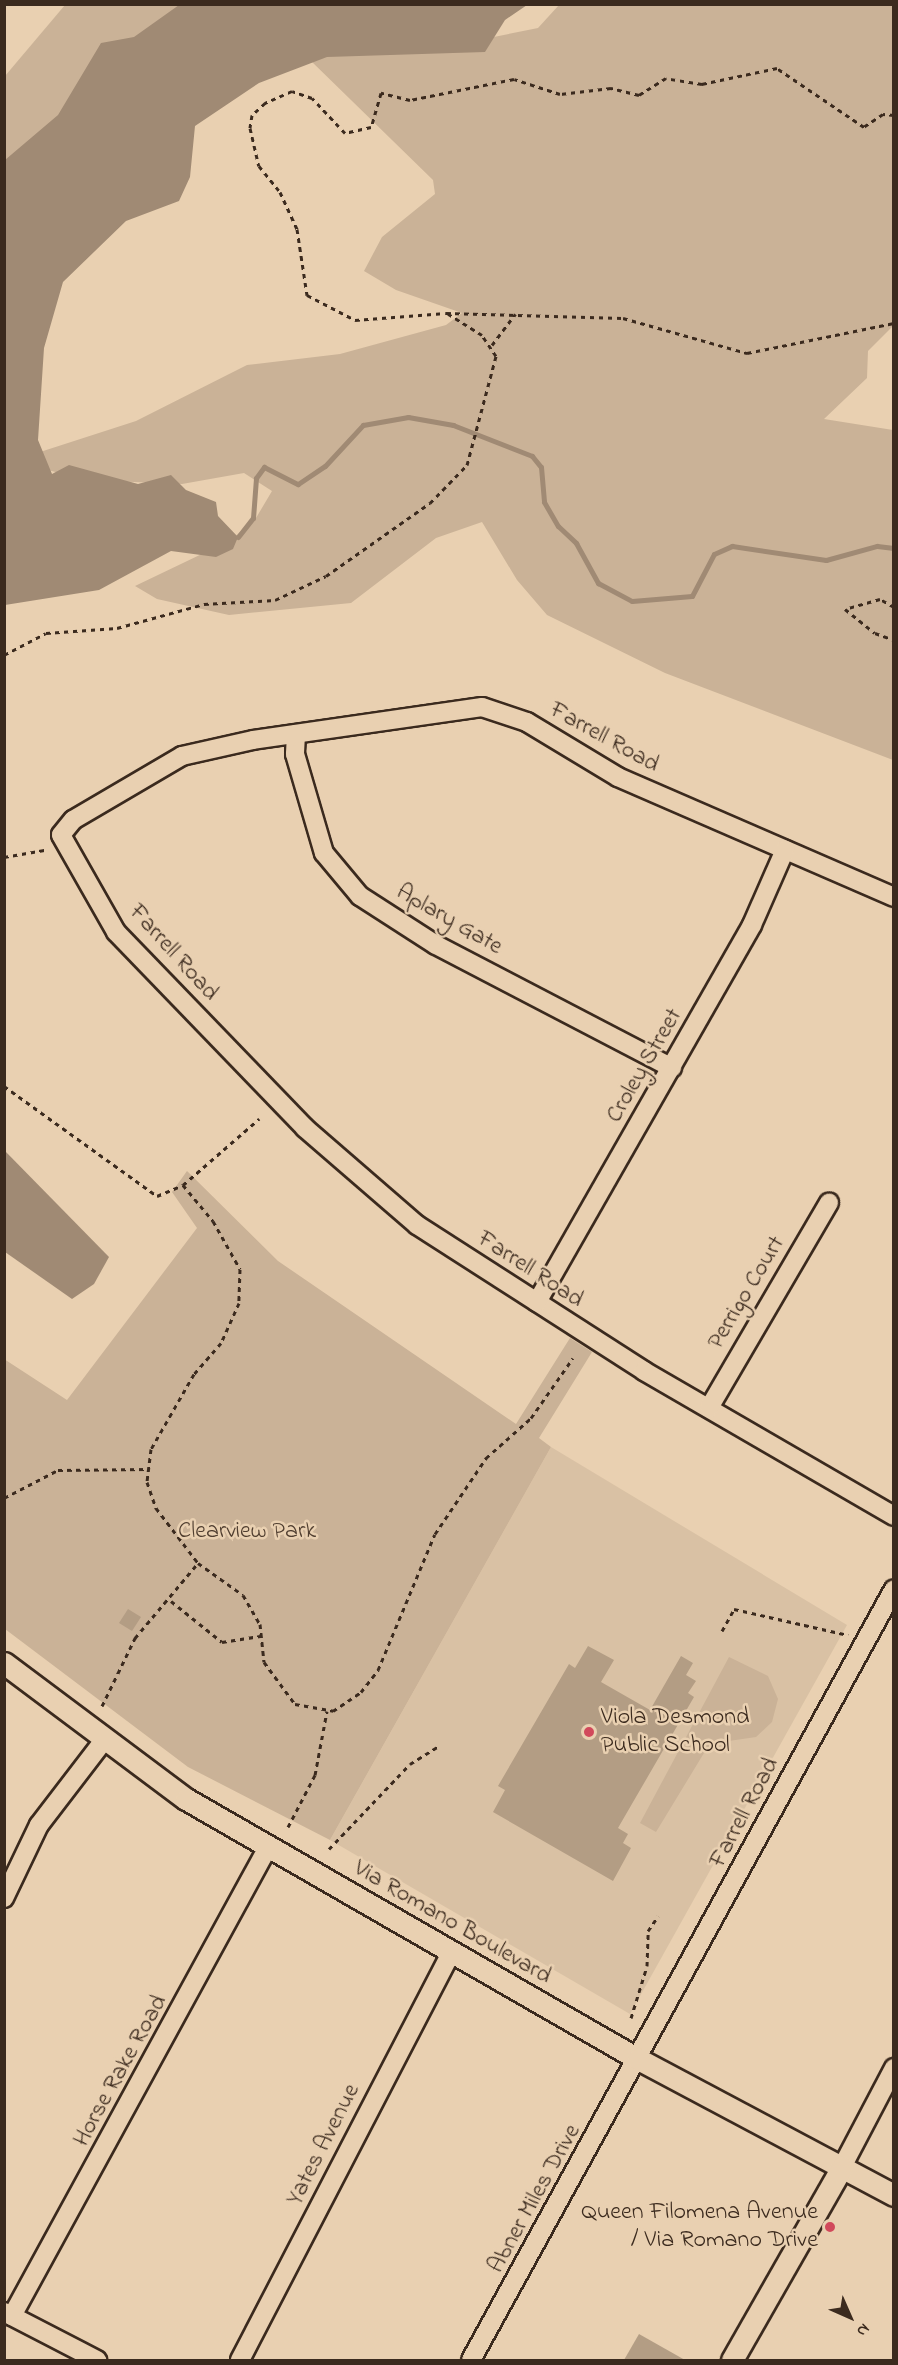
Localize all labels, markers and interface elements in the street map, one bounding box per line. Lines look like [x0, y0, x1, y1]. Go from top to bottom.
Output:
street label: Farrell Road [544, 696, 664, 780]
street label: Aplary Gate [391, 878, 507, 962]
street label: Farrell Road [122, 899, 224, 1007]
street label: Croley Street [601, 1004, 689, 1128]
street label: Farrell Road [472, 1225, 588, 1315]
street label: Perrigo Court [702, 1231, 792, 1355]
park label: Clearview Park [178, 1518, 316, 1546]
place label: Viola Desmond Public School [601, 1704, 750, 1760]
marker: Viola Desmond Public School [582, 1725, 596, 1739]
street label: Farrell Road [704, 1753, 786, 1873]
street label: Via Romano Boulevard [348, 1855, 556, 1991]
street label: Horse Rake Road [68, 1990, 174, 2152]
street label: Yates Avenue [281, 2079, 367, 2211]
street label: Abner Miles Drive [482, 2120, 588, 2278]
place label: Queen Filomena Avenue / Via Romano Drive [581, 2199, 818, 2255]
marker: Queen Filomena Avenue / Via Romano Drive [823, 2220, 837, 2234]
north arrow [820, 2287, 880, 2347]
text: N [850, 2317, 875, 2342]

